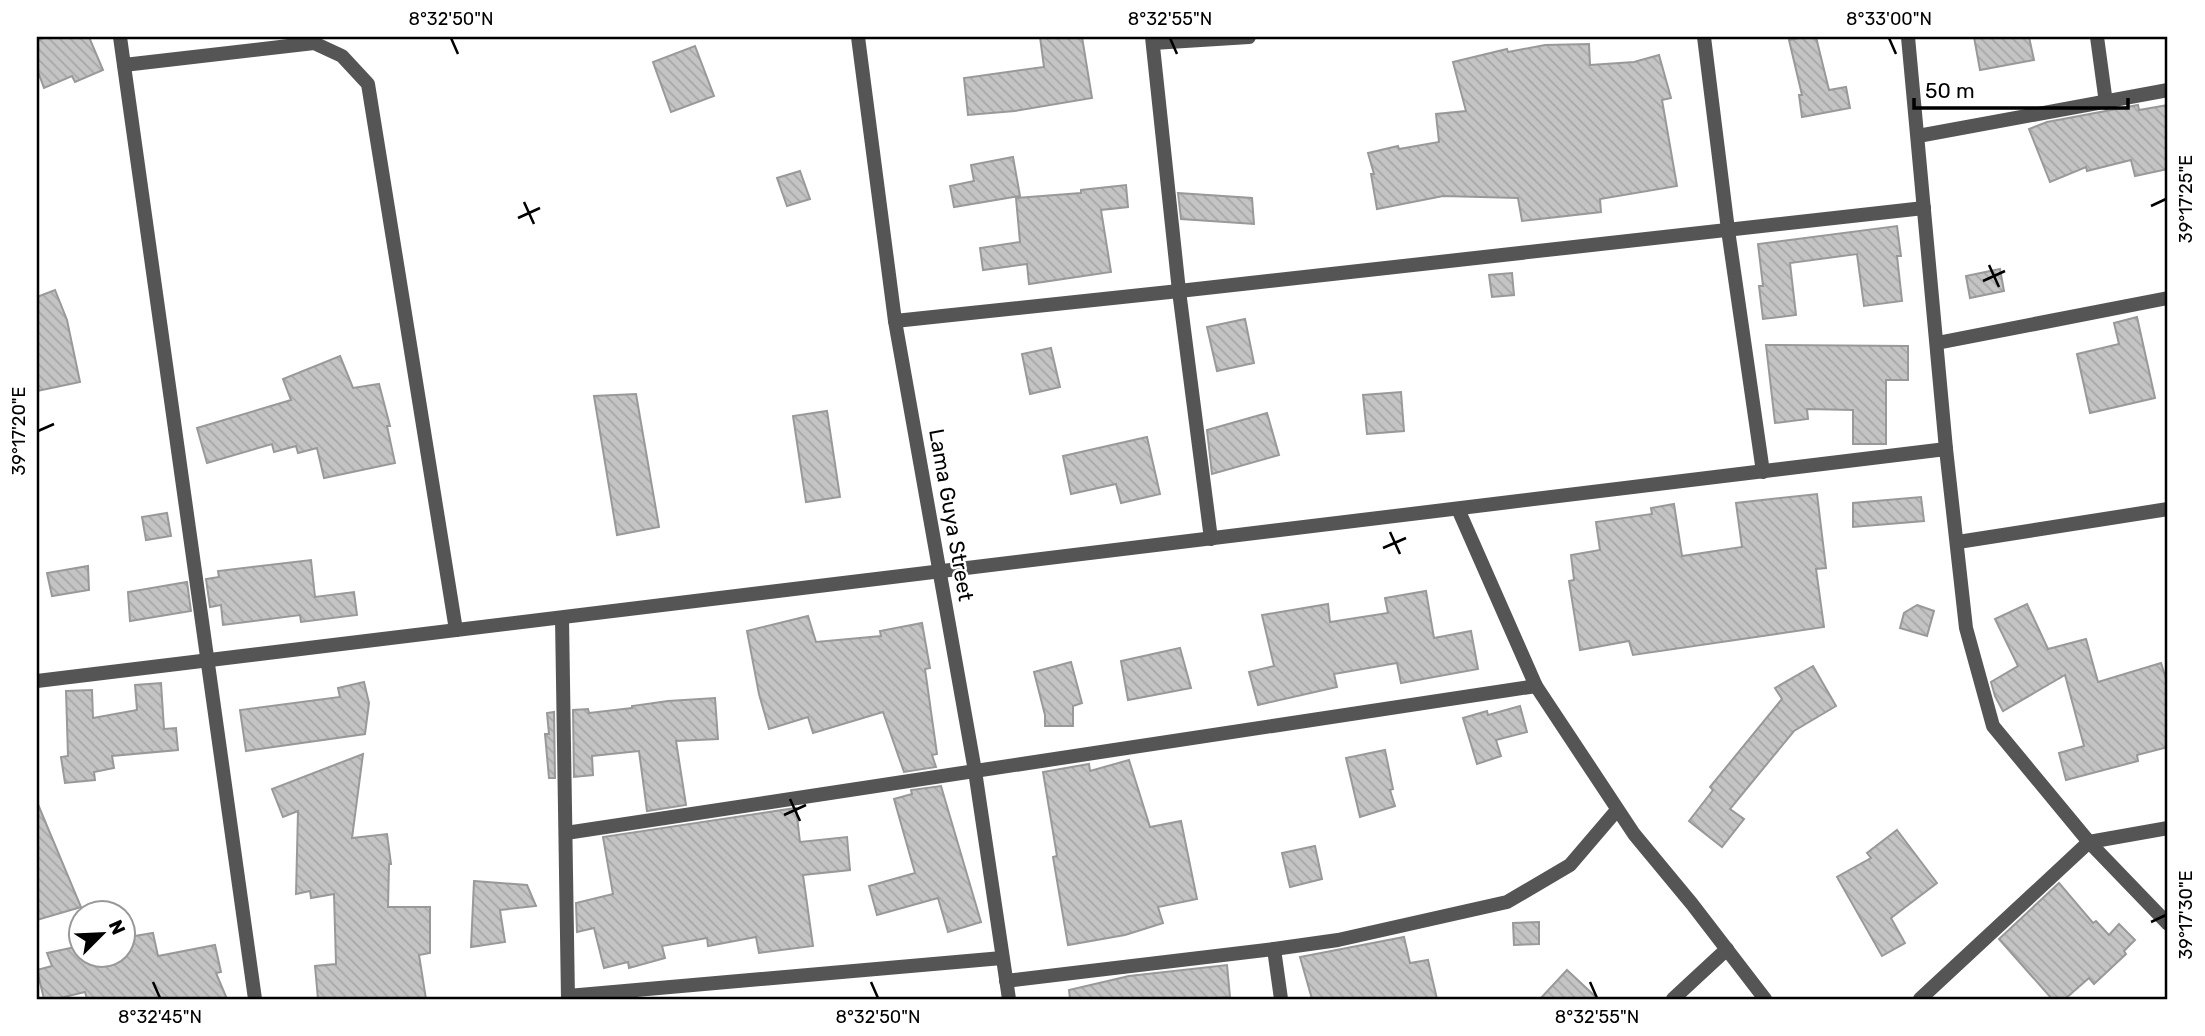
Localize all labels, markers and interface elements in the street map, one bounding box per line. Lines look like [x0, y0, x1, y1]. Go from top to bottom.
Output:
text: 8°32'50"N [408, 8, 494, 30]
text: 8°32'55"N [1128, 8, 1212, 30]
text: 8°33'00"N [1846, 8, 1932, 30]
scale bar [1914, 66, 2128, 110]
text: 50 m [1925, 78, 1975, 103]
text: 39°17'25"E [2175, 155, 2197, 243]
text: 39°17'20"E [8, 387, 30, 475]
street label: Lama Guya Street [924, 427, 979, 603]
text: 39°17'30"E [2175, 870, 2197, 960]
north arrow [66, 900, 136, 970]
text: N [104, 916, 130, 938]
text: 8°32'45"N [118, 1006, 202, 1028]
text: 8°32'50"N [835, 1006, 921, 1028]
text: 8°32'55"N [1555, 1006, 1639, 1028]

